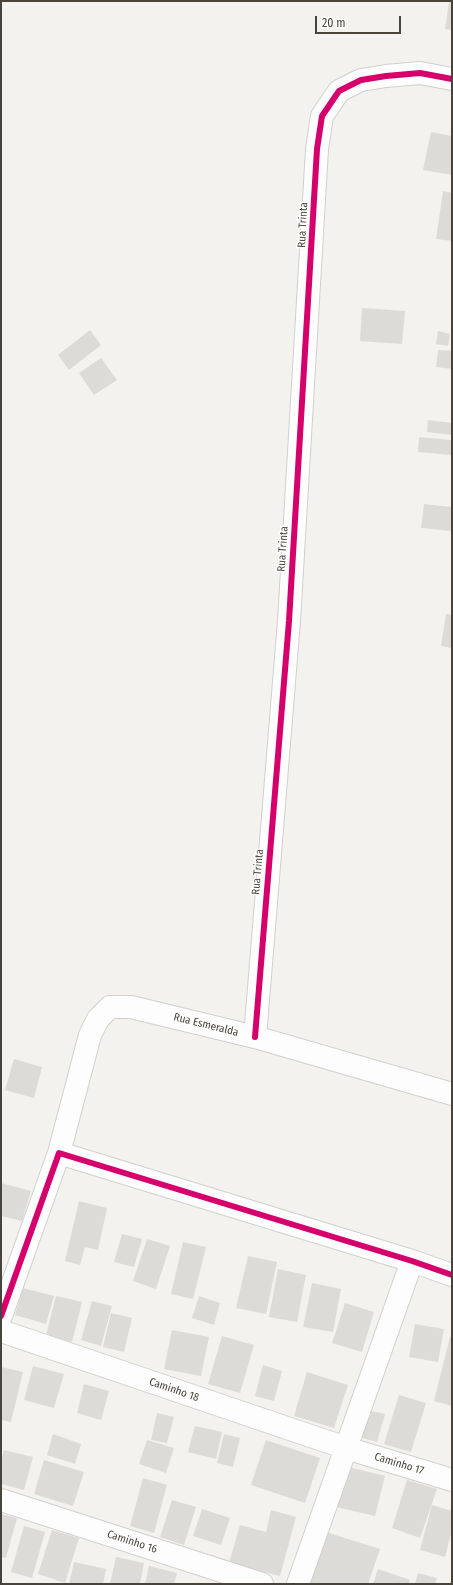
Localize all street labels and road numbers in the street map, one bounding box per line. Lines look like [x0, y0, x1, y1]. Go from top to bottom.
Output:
street label: Rua Trinta [295, 202, 311, 248]
street label: Rua Trinta [275, 526, 291, 572]
street label: Rua Trinta [249, 849, 267, 895]
street label: Rua Esmeralda [172, 1011, 240, 1039]
street label: Caminho 18 [147, 1375, 201, 1405]
street label: Caminho 17 [373, 1450, 425, 1478]
street label: Caminho 16 [105, 1528, 159, 1556]

